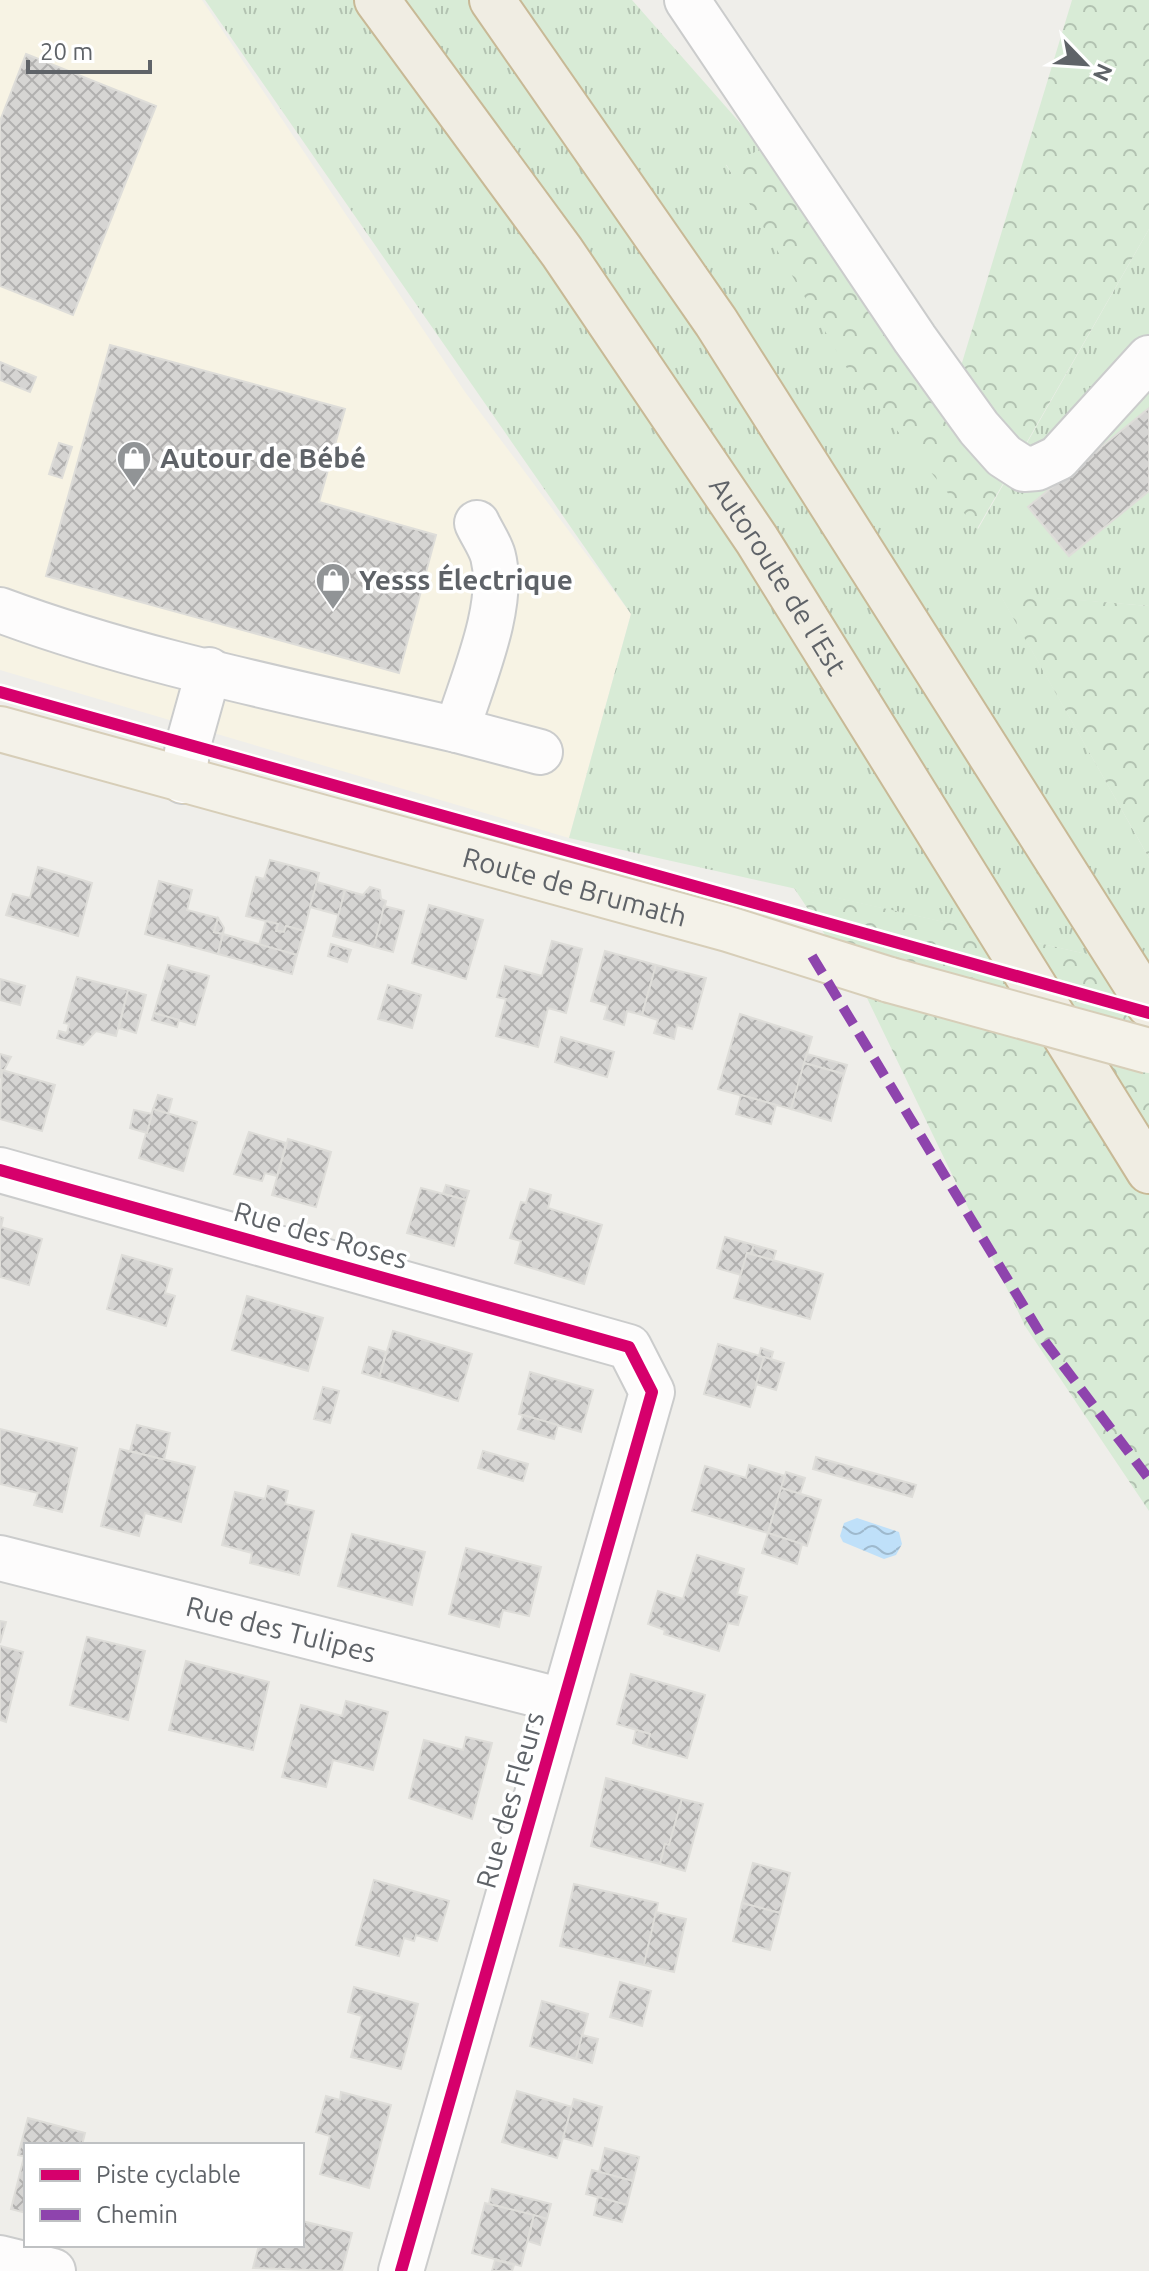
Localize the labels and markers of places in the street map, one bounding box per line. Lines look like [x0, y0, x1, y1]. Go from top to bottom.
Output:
shop icon: Autour de Bébé [115, 439, 153, 489]
place label: Autour de Bébé [160, 442, 366, 473]
shop icon: Yesss Électrique [314, 561, 352, 611]
place label: Yesss Électrique [359, 563, 573, 595]

